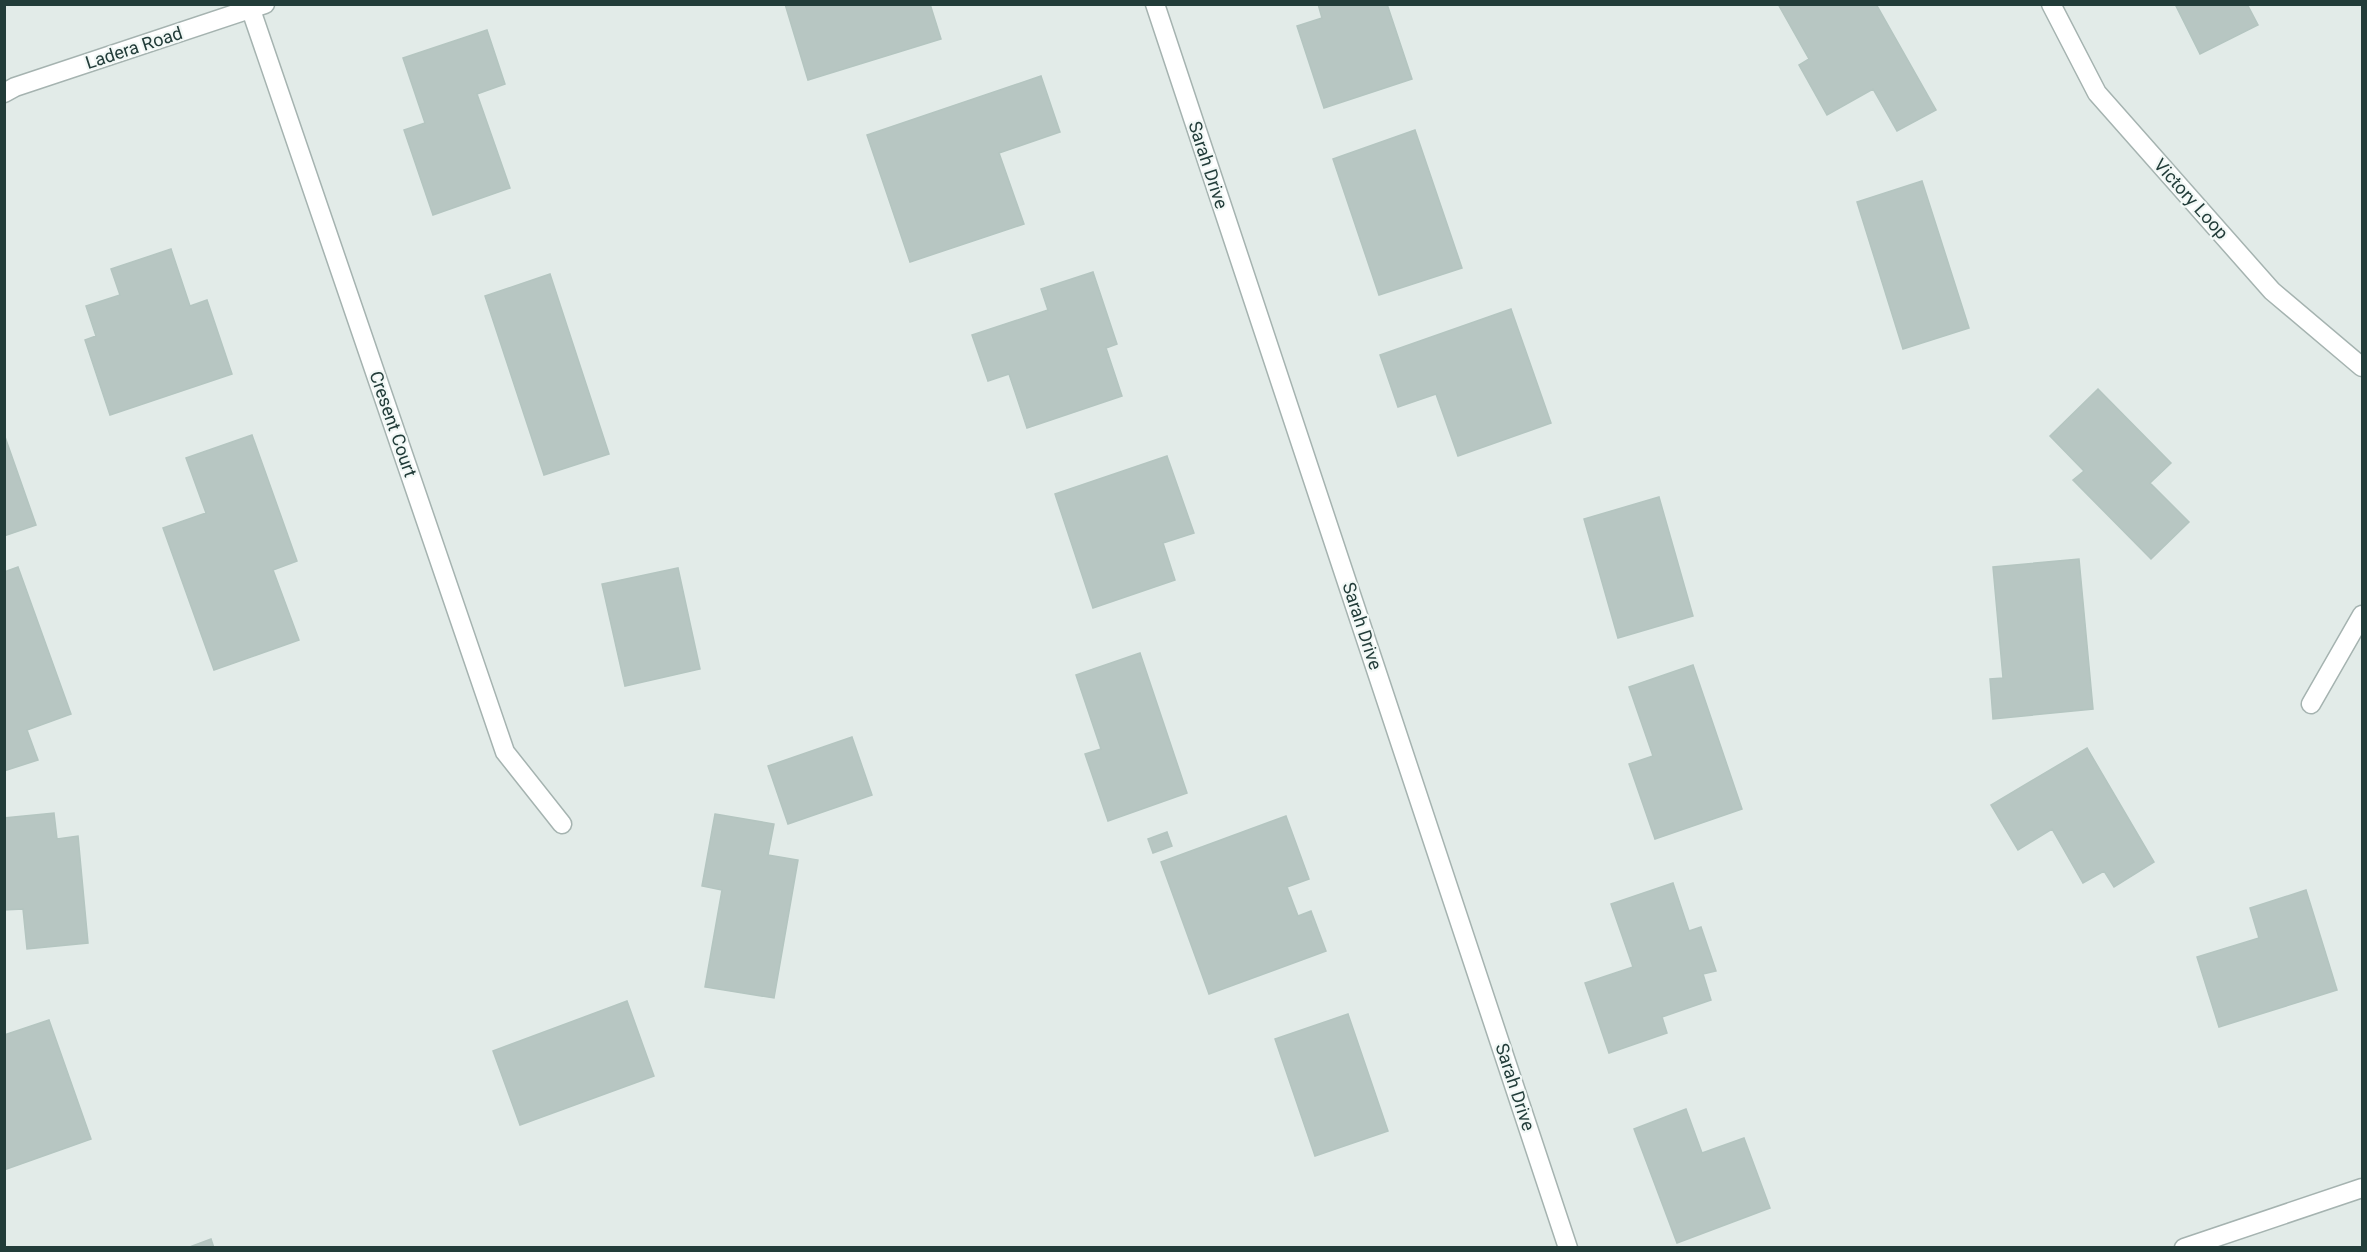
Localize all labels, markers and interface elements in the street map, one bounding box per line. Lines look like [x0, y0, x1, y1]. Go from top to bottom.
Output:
street label: Ladera Road [83, 22, 185, 73]
street label: Sarah Drive [1184, 118, 1232, 211]
street label: Victory Loop [2150, 154, 2233, 243]
street label: Cresent Court [366, 368, 421, 480]
street label: Sarah Drive [1338, 579, 1386, 672]
street label: Sarah Drive [1491, 1040, 1539, 1133]

